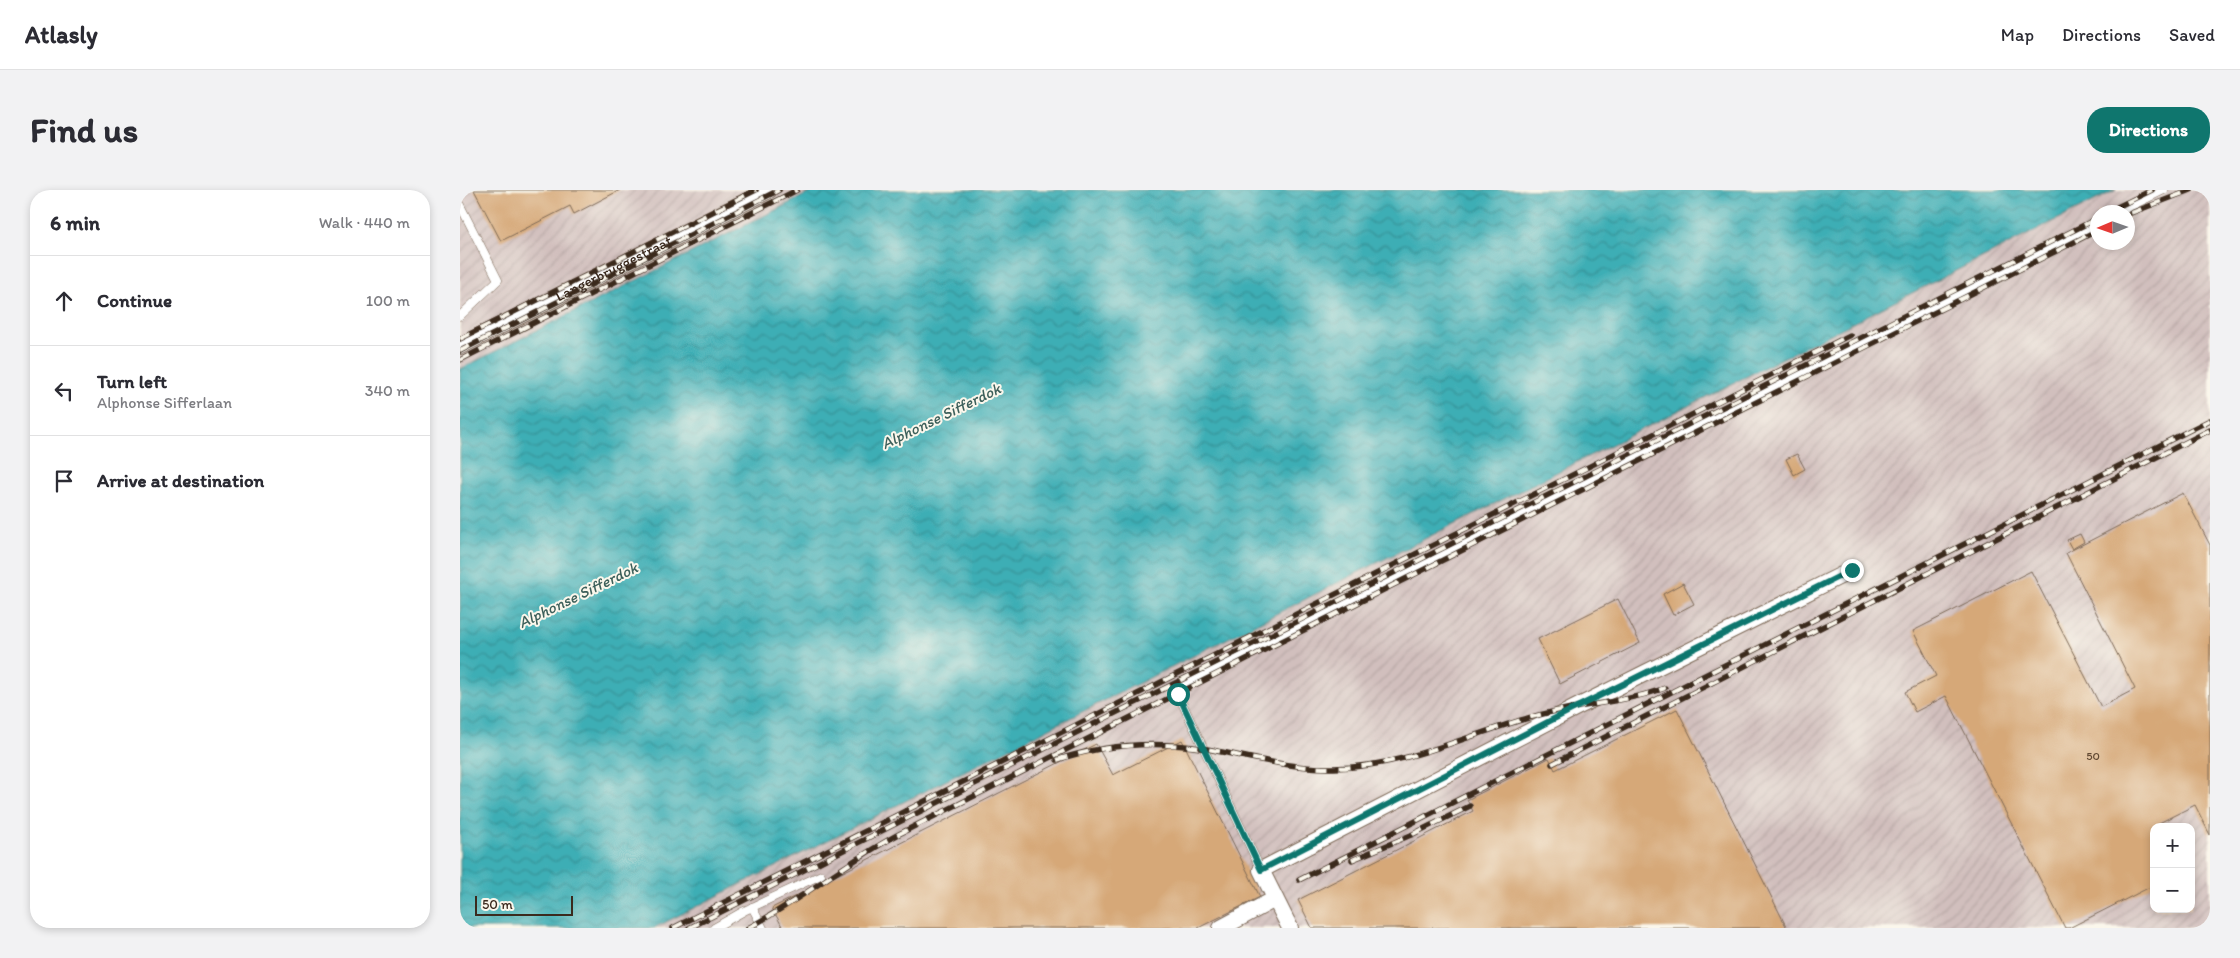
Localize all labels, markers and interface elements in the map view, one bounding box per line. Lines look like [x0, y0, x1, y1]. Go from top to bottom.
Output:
text: Atlasly [25, 20, 98, 49]
text: Map [2001, 24, 2034, 46]
text: Directions [2062, 24, 2141, 46]
text: Saved [2169, 24, 2215, 46]
button: Directions [2087, 107, 2210, 153]
text: Find us [30, 109, 138, 151]
north arrow [2090, 205, 2135, 250]
text: 6 min [50, 210, 100, 235]
text: Walk · 440 m [319, 213, 410, 232]
street label: Langerbruggestraat [552, 231, 675, 305]
icon: ahead [50, 287, 78, 315]
text: Continue [97, 289, 172, 312]
text: 100 m [366, 291, 410, 310]
text: Turn left [97, 370, 167, 393]
icon: left [50, 377, 78, 405]
water label: Alphonse Sifferdok [878, 379, 1004, 453]
text: 340 m [365, 381, 410, 400]
text: Alphonse Sifferlaan [97, 393, 232, 412]
icon: arrive [50, 467, 78, 495]
text: Arrive at destination [97, 469, 264, 492]
water label: Alphonse Sifferdok [515, 558, 641, 632]
route end [1841, 559, 1864, 582]
route start [1167, 683, 1190, 706]
house number: 50 [2086, 749, 2100, 763]
map controls [2150, 823, 2195, 913]
button: + [2150, 823, 2195, 868]
button: − [2150, 868, 2195, 913]
scale bar [475, 893, 572, 916]
text: 50 m [482, 896, 513, 913]

